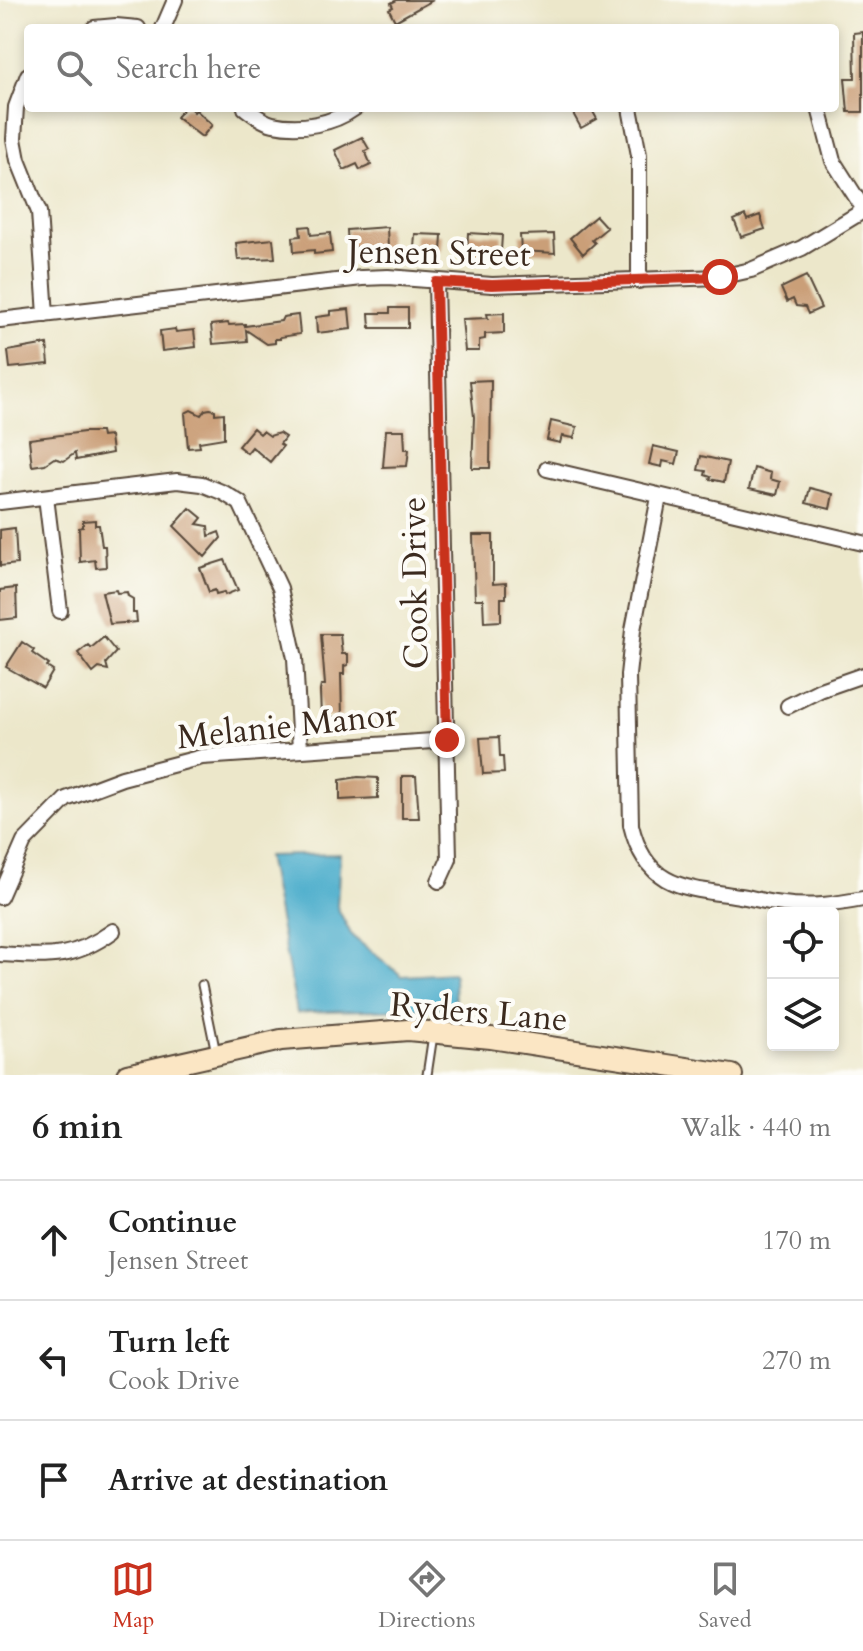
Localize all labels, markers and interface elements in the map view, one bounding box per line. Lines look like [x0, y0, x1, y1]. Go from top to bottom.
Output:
search box [24, 24, 839, 112]
icon: search [52, 46, 96, 90]
text: Search here [116, 48, 261, 89]
street label: Jensen Street [342, 228, 531, 278]
route start [702, 259, 738, 295]
street label: Cook Drive [390, 496, 439, 670]
street label: Melanie Manor [175, 692, 400, 760]
route end [429, 722, 465, 758]
map controls [767, 907, 839, 1051]
button: locate [767, 907, 839, 979]
button: layers [767, 979, 839, 1051]
street label: Ryders Lane [388, 981, 570, 1043]
text: 6 min [32, 1104, 123, 1150]
text: Walk · 440 m [681, 1110, 831, 1145]
text: Continue [108, 1202, 237, 1243]
icon: ahead [32, 1218, 76, 1262]
text: 170 m [762, 1223, 831, 1258]
text: Jensen Street [108, 1243, 248, 1278]
text: Turn left [108, 1322, 230, 1363]
icon: left [32, 1338, 76, 1382]
text: 270 m [762, 1343, 831, 1378]
text: Cook Drive [108, 1363, 240, 1398]
icon: arrive [32, 1458, 76, 1502]
text: Arrive at destination [108, 1460, 388, 1501]
tab: Map [111, 1557, 155, 1635]
tab: Directions [378, 1557, 475, 1635]
tab: Saved [698, 1557, 752, 1635]

